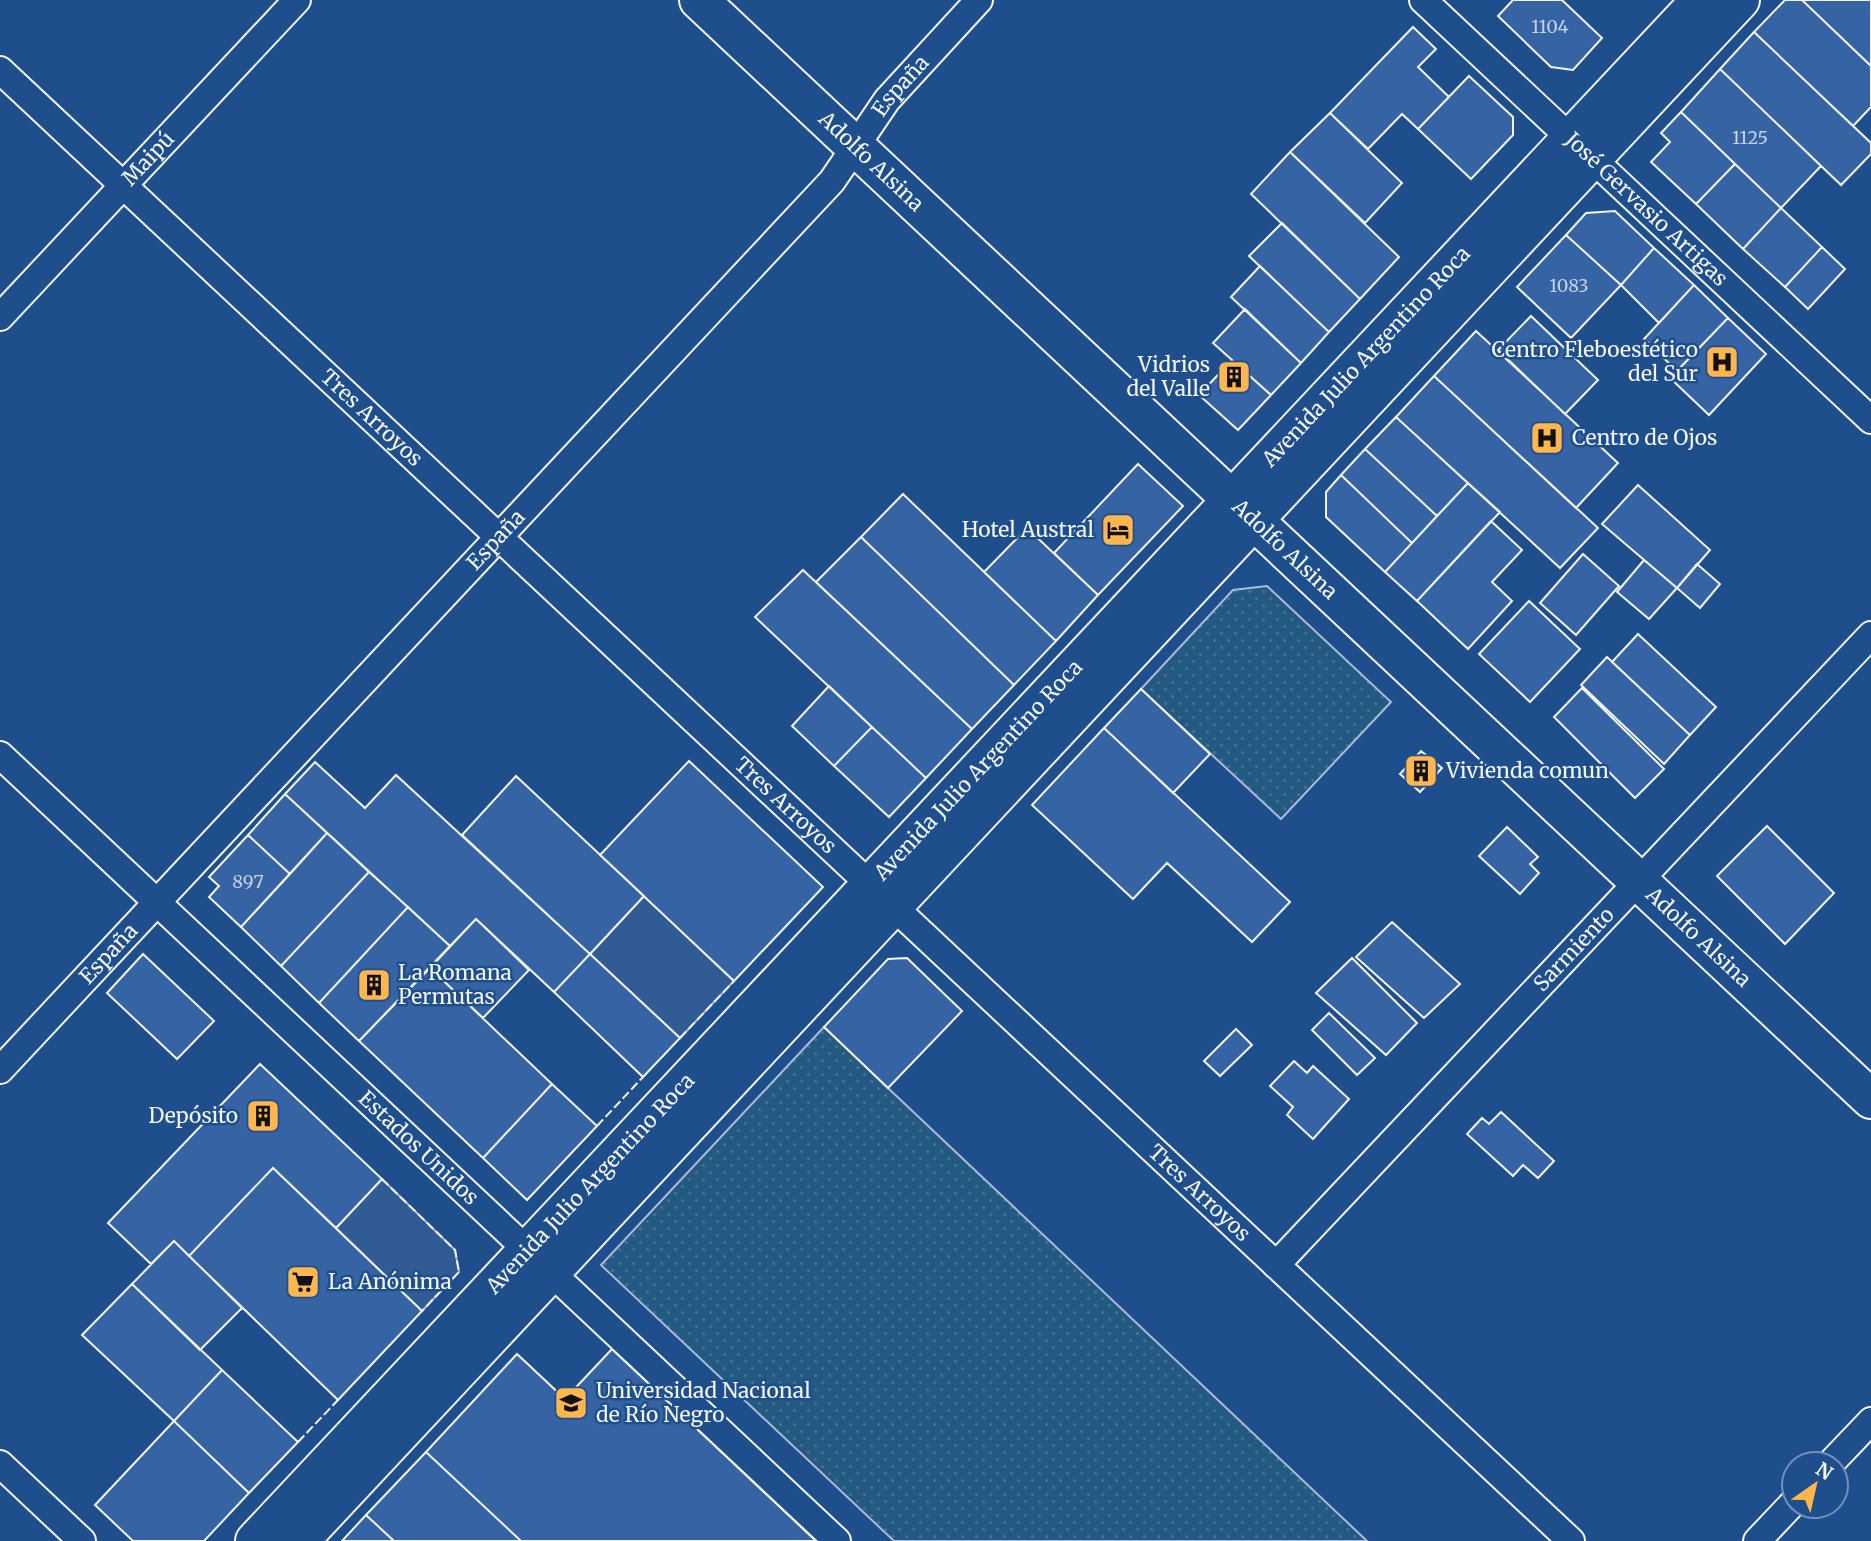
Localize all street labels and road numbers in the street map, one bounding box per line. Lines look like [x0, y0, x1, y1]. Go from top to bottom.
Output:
street label: España [866, 49, 935, 122]
street label: Adolfo Alsina [812, 104, 930, 217]
street label: Maipú [116, 125, 180, 191]
street label: José Gervasio Artigas [1559, 125, 1734, 292]
street label: Avenida Julio Argentino Roca [1255, 240, 1476, 473]
street label: Tres Arroyos [315, 363, 429, 472]
street label: Adolfo Alsina [1226, 492, 1343, 605]
street label: España [461, 504, 531, 576]
street label: Avenida Julio Argentino Roca [867, 654, 1088, 887]
street label: Tres Arroyos [729, 751, 842, 859]
street label: Adolfo Alsina [1640, 880, 1757, 993]
street label: Sarmiento [1528, 901, 1620, 997]
street label: España [73, 918, 143, 990]
street label: Avenida Julio Argentino Roca [479, 1067, 700, 1300]
street label: Estados Unidos [353, 1085, 485, 1211]
street label: Tres Arroyos [1143, 1138, 1256, 1247]

